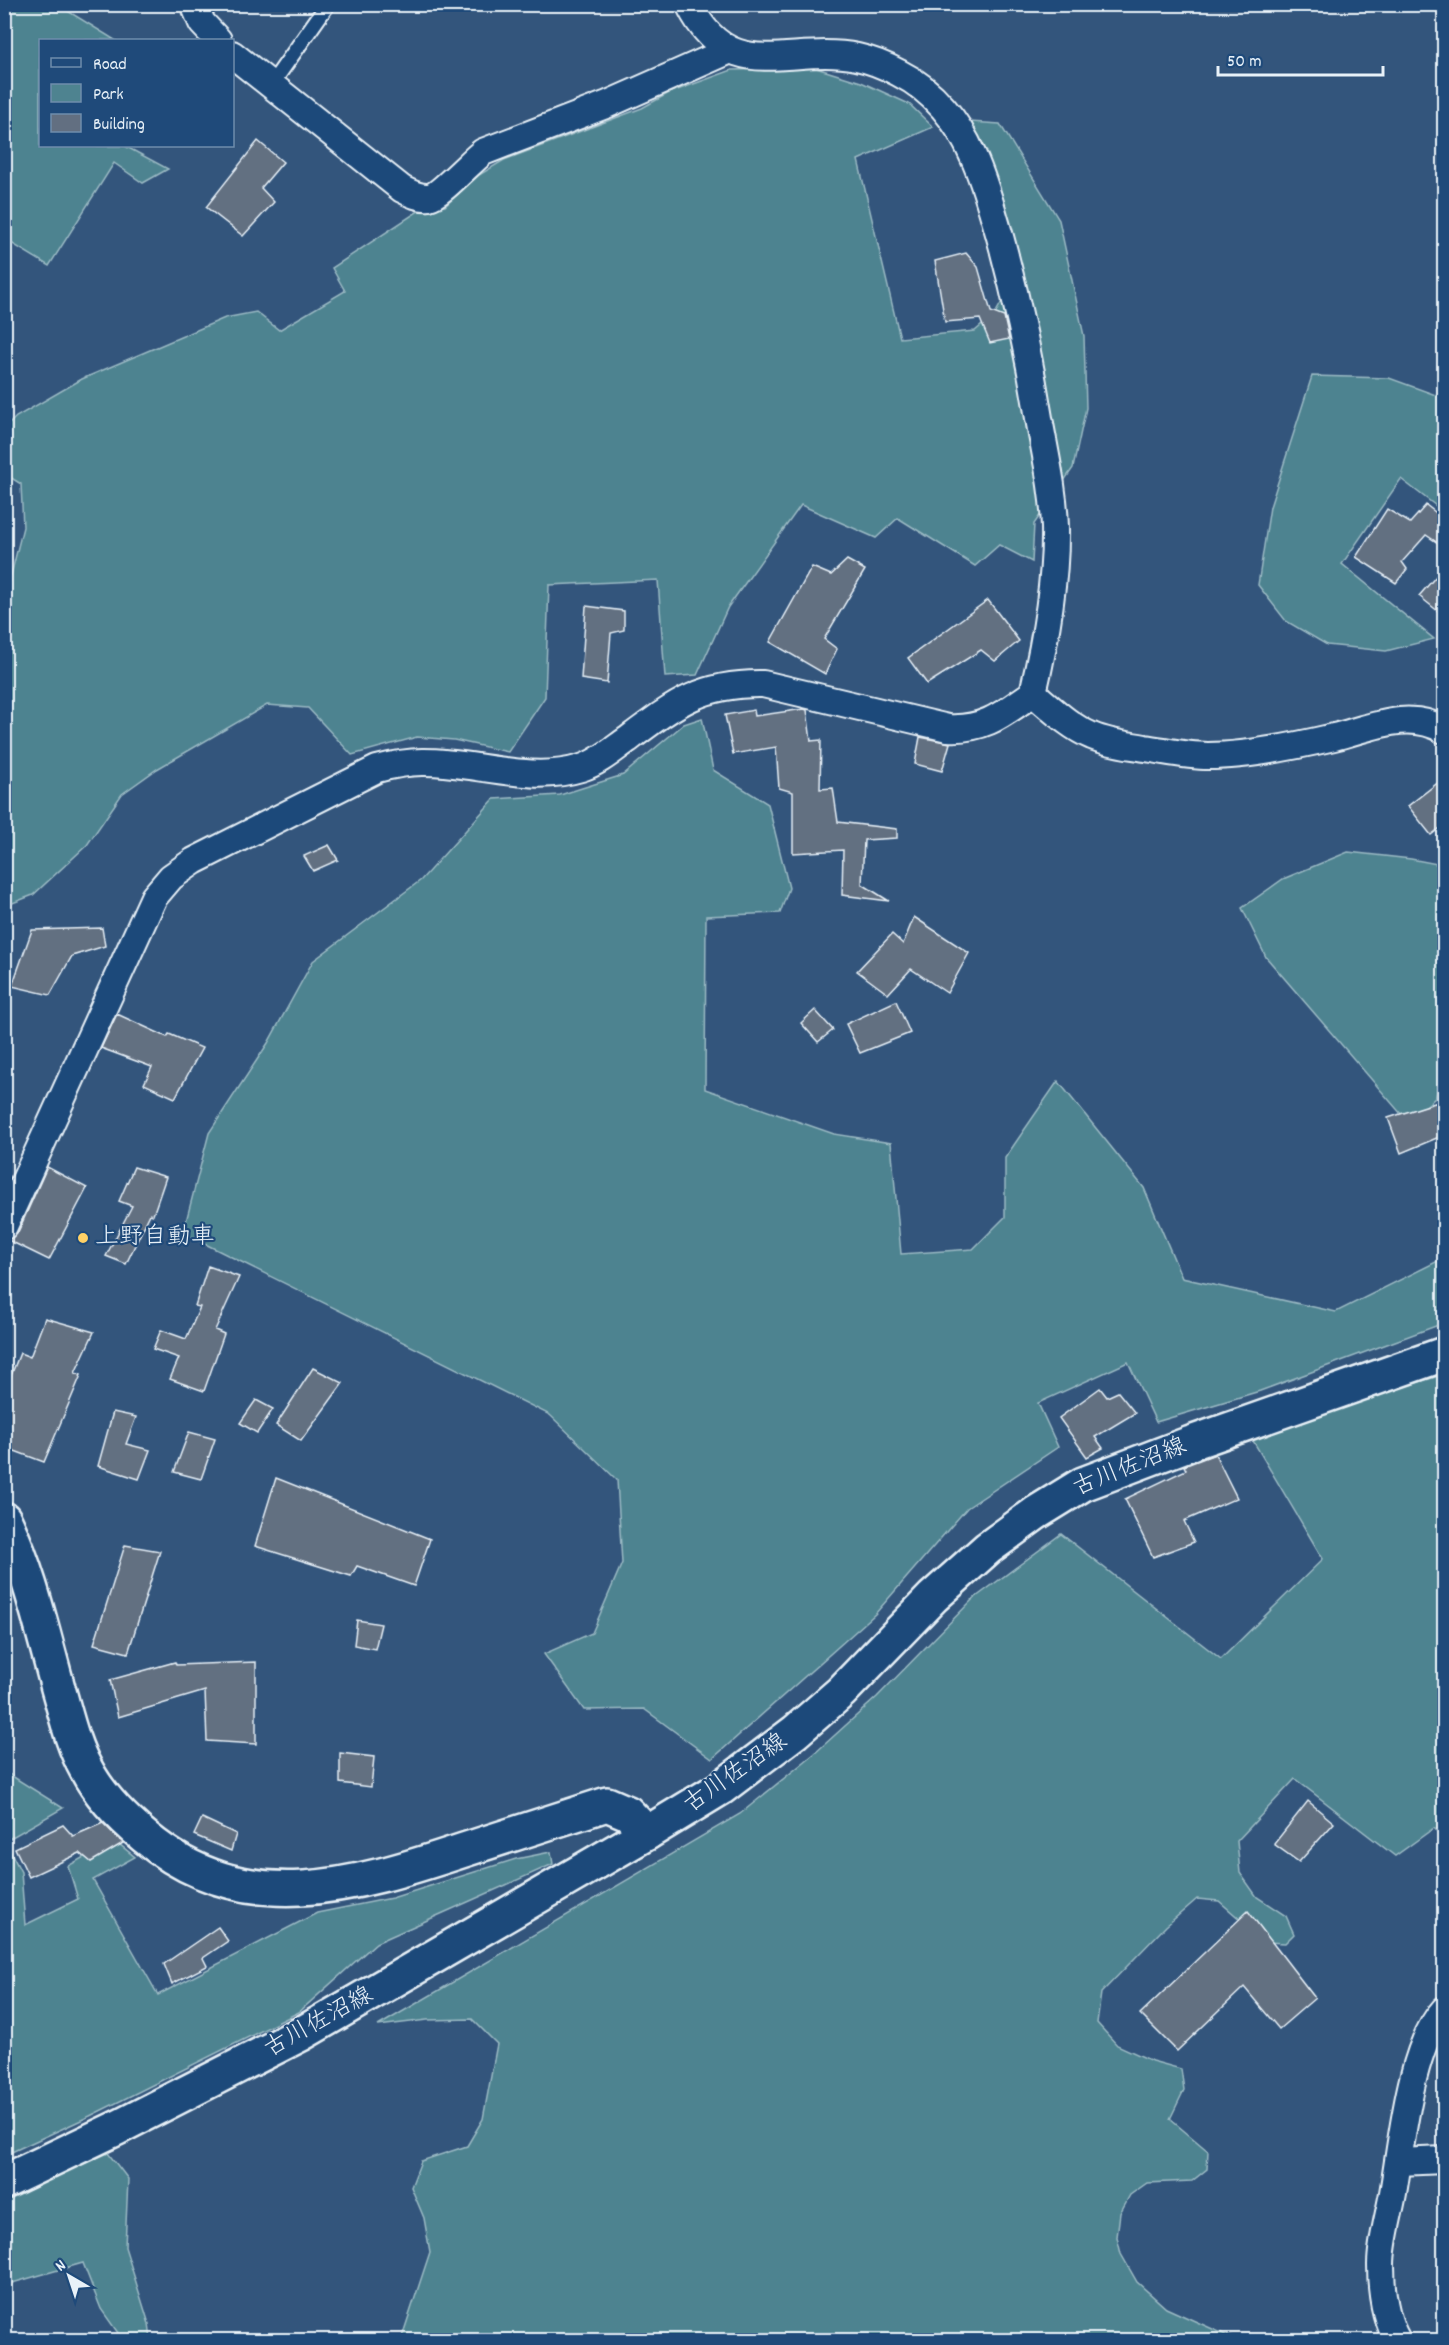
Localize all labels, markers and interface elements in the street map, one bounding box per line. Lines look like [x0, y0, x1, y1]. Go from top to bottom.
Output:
legend [39, 39, 234, 147]
scale bar [1218, 39, 1383, 77]
text: 50 m [1227, 50, 1262, 75]
text: Road [93, 53, 127, 78]
text: Park [93, 83, 124, 108]
text: Building [93, 113, 145, 138]
place label: 上野自動車 [95, 1221, 215, 1255]
marker: 上野自動車 [76, 1231, 90, 1245]
street label: 古川佐沼線 [1068, 1430, 1192, 1506]
street label: 古川佐沼線 [677, 1726, 795, 1822]
street label: 古川佐沼線 [258, 1979, 380, 2067]
north arrow [39, 2246, 99, 2306]
text: N [51, 2255, 72, 2278]

